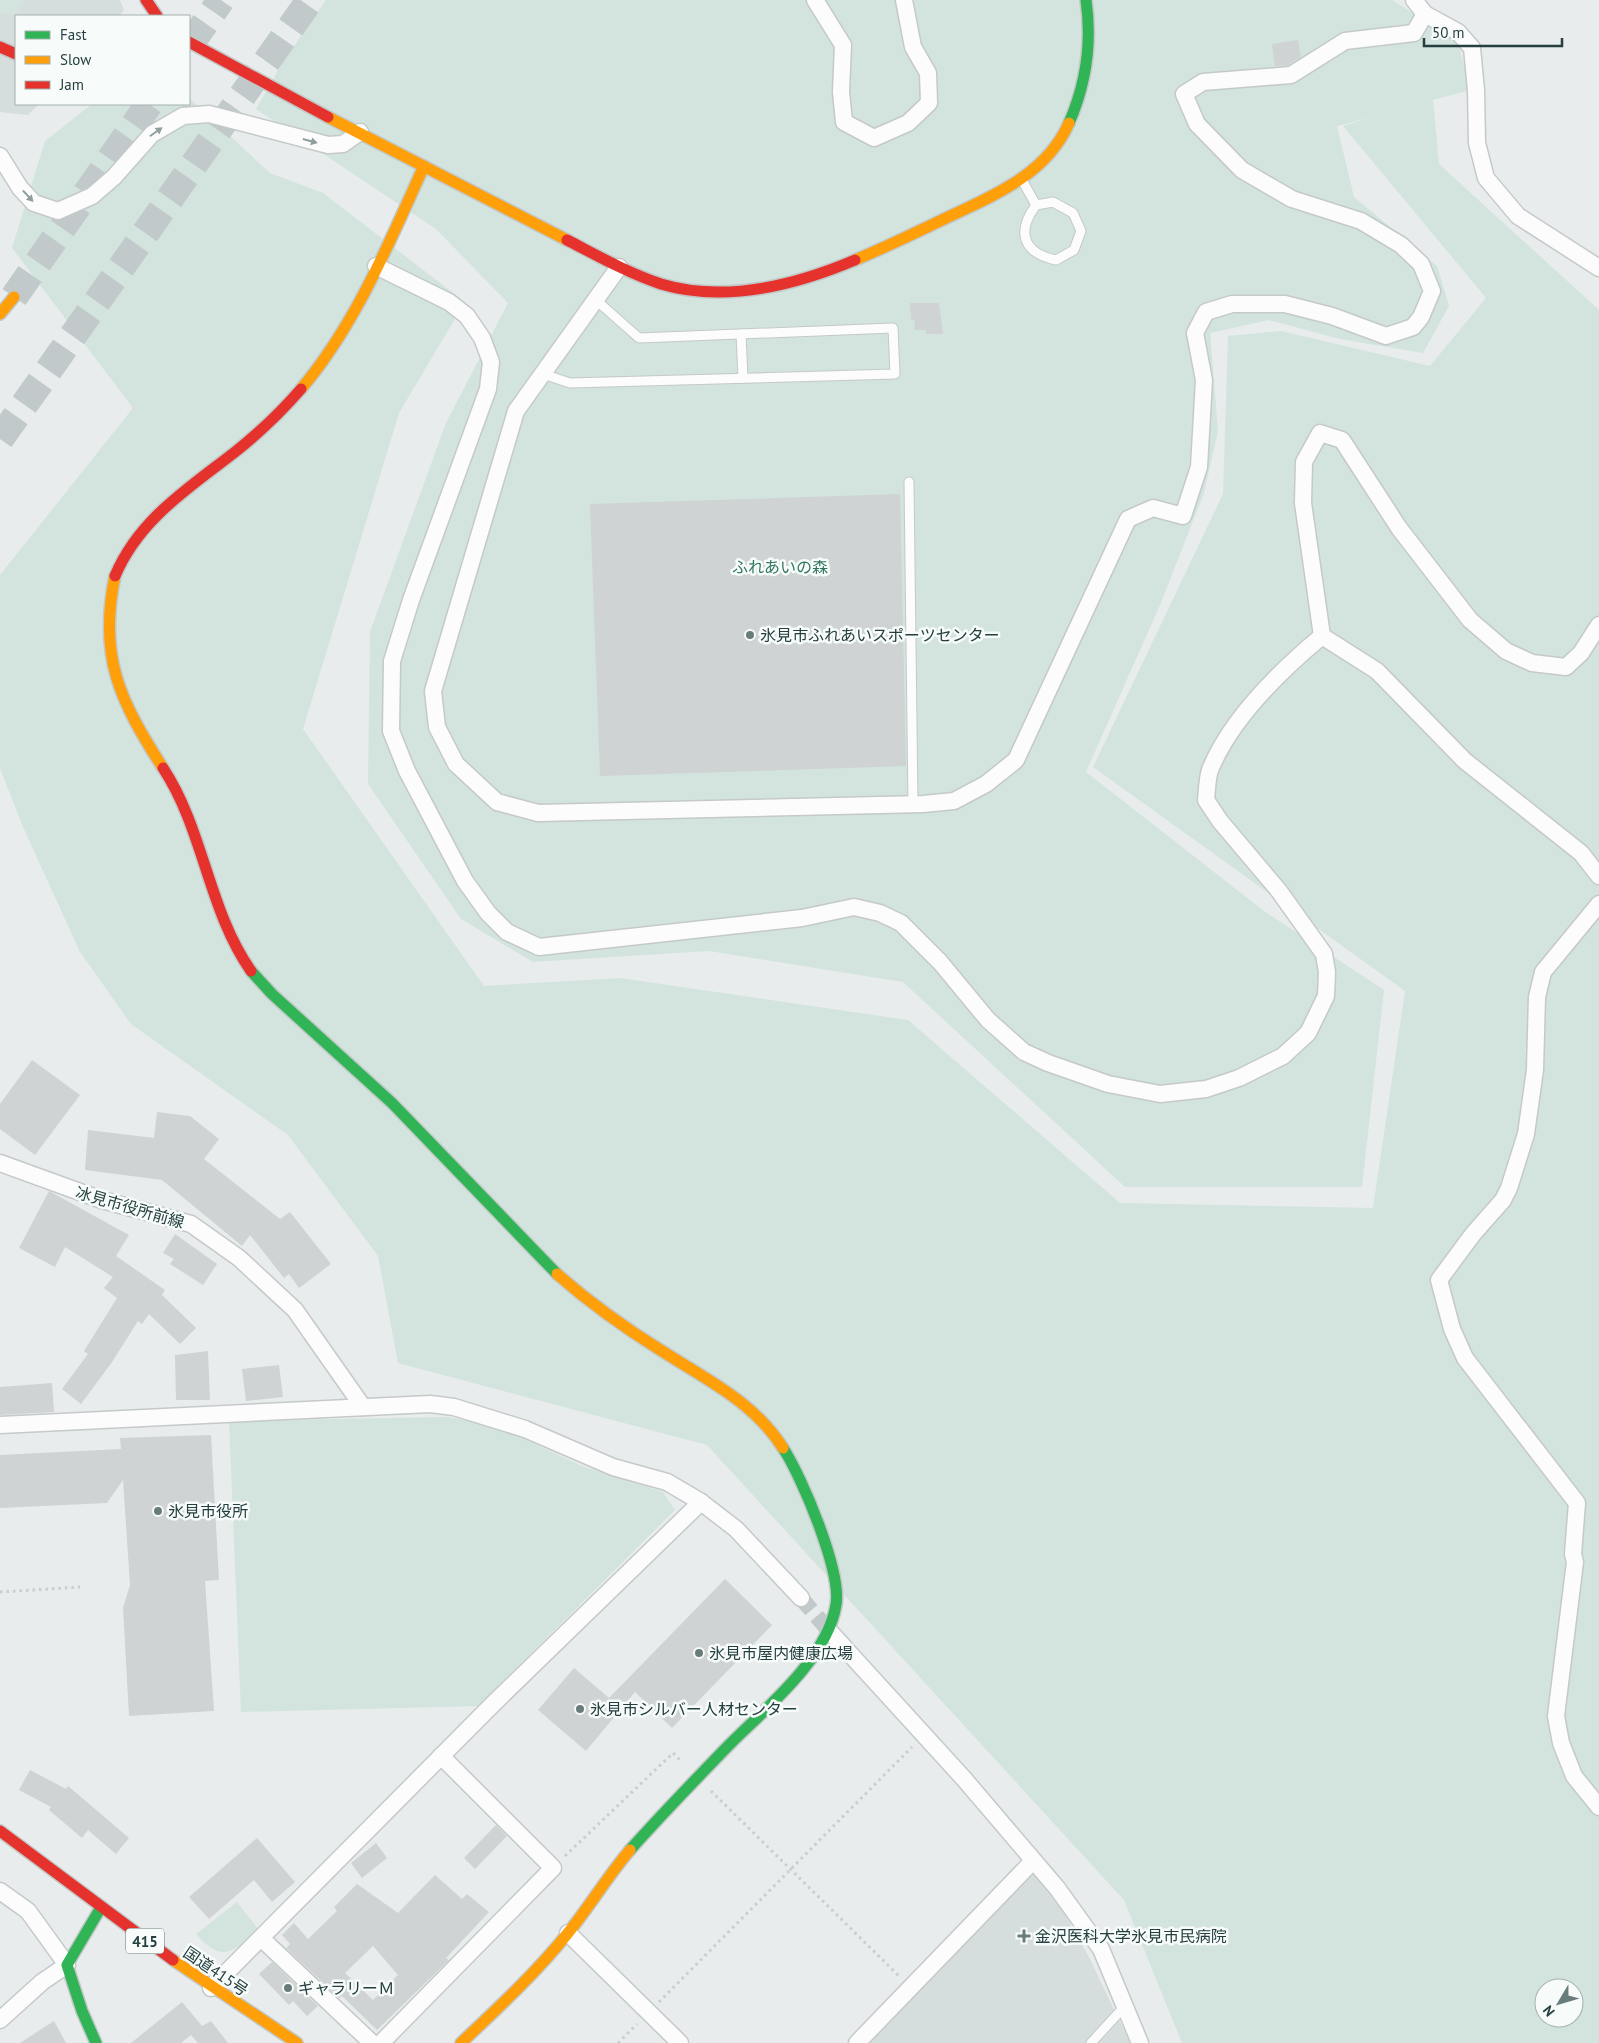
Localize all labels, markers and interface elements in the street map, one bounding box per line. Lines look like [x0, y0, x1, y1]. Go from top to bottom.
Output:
legend [15, 15, 190, 105]
scale bar [1424, 15, 1562, 47]
text: 50 m [1432, 23, 1465, 42]
text: Fast [60, 25, 87, 44]
text: Slow [60, 50, 91, 69]
text: Jam [59, 75, 84, 94]
one-way arrow [149, 127, 163, 137]
one-way arrow [303, 137, 318, 145]
one-way arrow [22, 190, 34, 202]
park label: ふれあいの森 [732, 557, 828, 577]
place label: 氷見市ふれあいスポーツセンター [760, 625, 1000, 645]
marker: 氷見市ふれあいスポーツセンター [744, 629, 756, 641]
street label: 冰見市役所前線 [73, 1182, 187, 1232]
place label: 氷見市役所 [168, 1501, 248, 1521]
marker: 氷見市役所 [152, 1505, 164, 1517]
place label: 氷見市屋内健康広場 [709, 1643, 853, 1663]
marker: 氷見市屋内健康広場 [693, 1647, 705, 1659]
place label: 氷見市シルバー人材センター [590, 1699, 798, 1719]
marker: 氷見市シルバー人材センター [574, 1703, 586, 1715]
place label: 金沢医科大学氷見市民病院 [1035, 1926, 1227, 1946]
road number: 415 [126, 1928, 164, 1954]
marker: 金沢医科大学氷見市民病院 [1017, 1929, 1031, 1943]
street label: 国道415号 [180, 1942, 252, 2000]
place label: ギャラリーＭ [298, 1978, 394, 1998]
north arrow [1534, 1978, 1584, 2028]
marker: ギャラリーＭ [282, 1982, 294, 1994]
text: N [1539, 2002, 1559, 2020]

